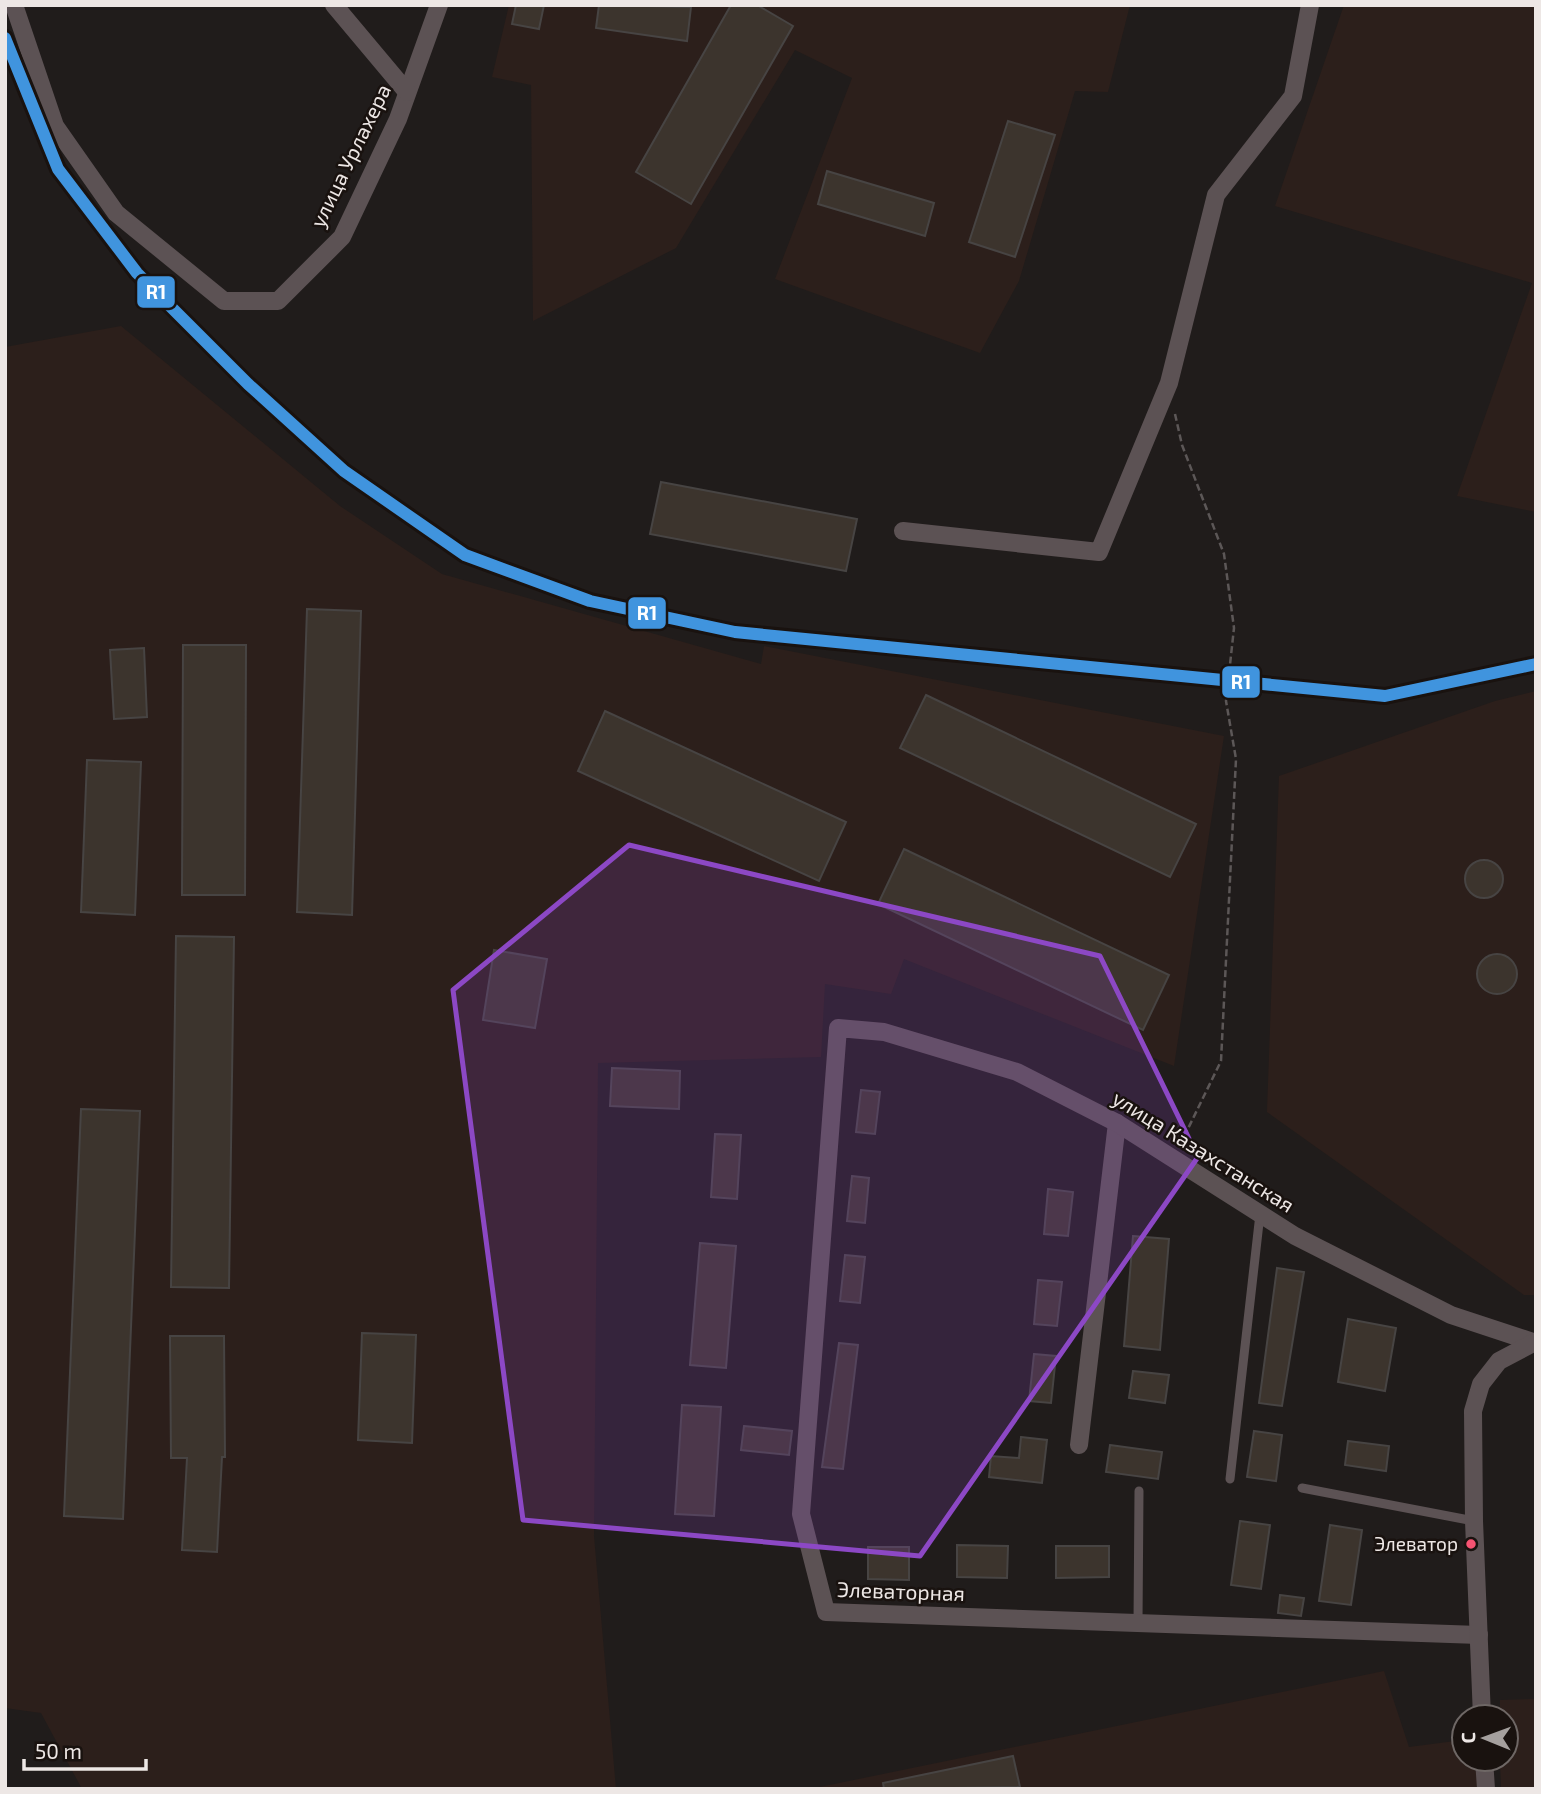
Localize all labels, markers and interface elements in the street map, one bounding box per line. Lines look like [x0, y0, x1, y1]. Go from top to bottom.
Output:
street label: улица Урлахера [304, 80, 396, 231]
line badge: R1 [136, 275, 176, 309]
text: R1 [146, 280, 166, 303]
line badge: R1 [627, 596, 667, 630]
text: R1 [637, 601, 657, 624]
line badge: R1 [1221, 665, 1261, 699]
text: R1 [1231, 670, 1251, 693]
street label: улица Казахстанская [1108, 1085, 1299, 1218]
place label: Элеватор [1374, 1532, 1458, 1555]
marker: Элеватор [1464, 1537, 1478, 1551]
street label: Элеваторная [837, 1576, 965, 1605]
north arrow [1450, 1703, 1520, 1773]
scale bar [24, 1728, 147, 1772]
text: С [1456, 1732, 1479, 1743]
text: 50 m [35, 1738, 82, 1763]

